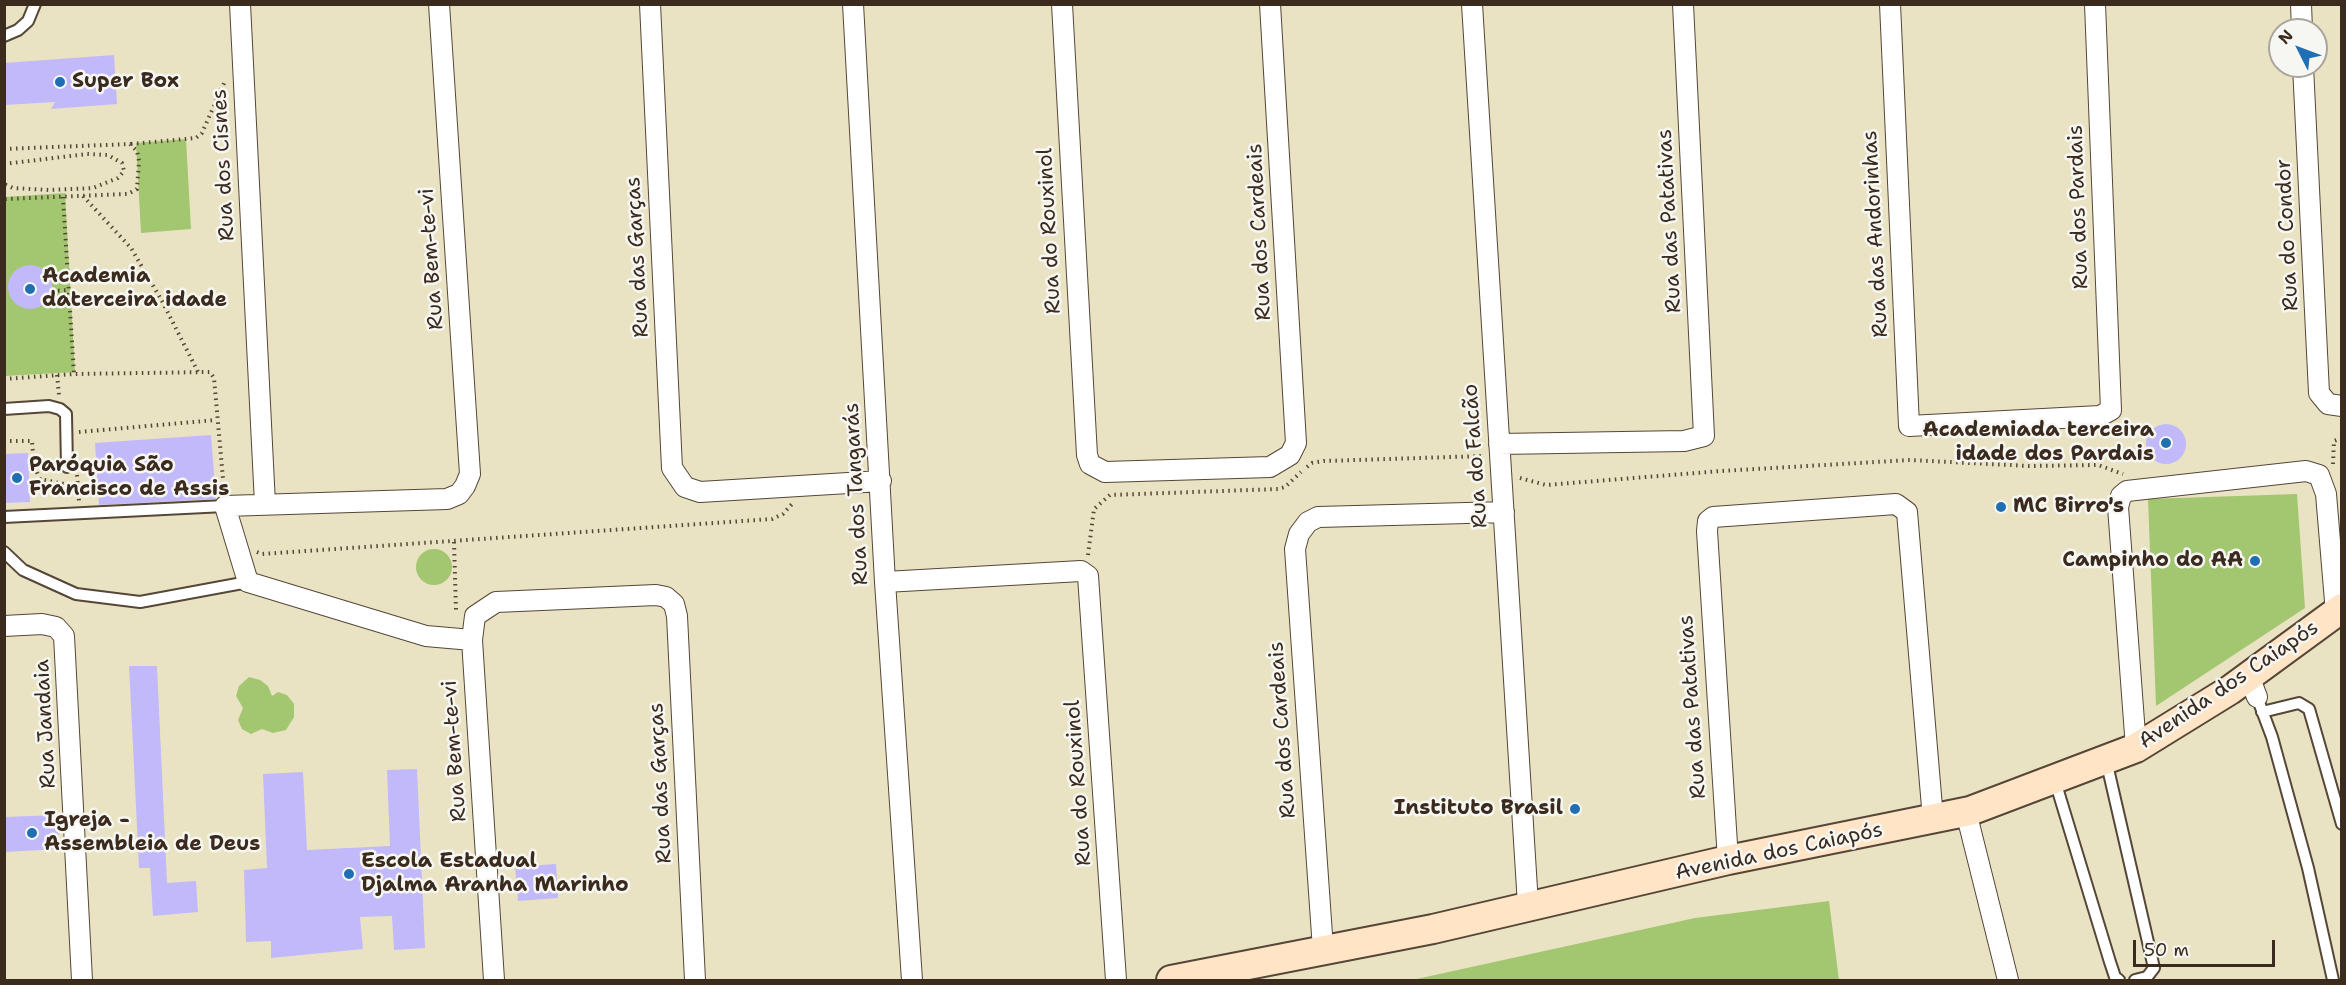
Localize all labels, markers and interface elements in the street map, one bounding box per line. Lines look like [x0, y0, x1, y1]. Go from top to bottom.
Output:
north arrow [2268, 18, 2328, 78]
text: N [2274, 25, 2298, 49]
place label: Super Box [72, 69, 179, 95]
marker: Super Box [53, 75, 67, 89]
street label: Rua dos Cisnes [207, 88, 241, 242]
street label: Rua dos Pardais [2064, 124, 2094, 290]
street label: Rua das Patativas [1653, 128, 1687, 314]
street label: Rua das Andorinhas [1858, 130, 1894, 338]
street label: Rua dos Cardeais [1243, 143, 1277, 321]
street label: Rua do Rouxinol [1033, 147, 1067, 315]
street label: Rua do Condor [2271, 158, 2305, 312]
street label: Rua das Garças [621, 176, 655, 338]
street label: Rua Bem-te-vi [414, 187, 450, 331]
place label: Academia daterceira idade [42, 264, 227, 314]
marker: Academia daterceira idade [23, 282, 37, 296]
street label: Rua do Falcão [1458, 383, 1494, 529]
street label: Rua dos Tangarás [840, 402, 874, 586]
place label: Academiada terceira idade dos Pardais [1922, 418, 2154, 468]
marker: Academiada terceira idade dos Pardais [2159, 436, 2173, 450]
place label: Paróquia São Francisco de Assis [29, 453, 229, 503]
marker: Paróquia São Francisco de Assis [10, 471, 24, 485]
place label: MC Birro's [2013, 494, 2124, 520]
marker: MC Birro's [1994, 500, 2008, 514]
place label: Campinho do AA [2062, 548, 2243, 574]
marker: Campinho do AA [2248, 554, 2262, 568]
street label: Rua das Patativas [1674, 614, 1712, 800]
street label: Avenida dos Caiapós [2134, 615, 2324, 755]
street label: Rua dos Cardeais [1264, 641, 1302, 819]
street label: Rua Jandaia [30, 659, 62, 789]
street label: Rua Bem-te-vi [437, 679, 473, 823]
street label: Rua do Rouxinol [1061, 699, 1097, 867]
street label: Rua das Garças [644, 702, 678, 864]
place label: Instituto Brasil [1394, 796, 1563, 822]
marker: Instituto Brasil [1568, 802, 1582, 816]
place label: Igreja - Assembleia de Deus [44, 808, 260, 858]
street label: Avenida dos Caiapós [1673, 818, 1885, 886]
marker: Igreja - Assembleia de Deus [25, 826, 39, 840]
place label: Escola Estadual Djalma Aranha Marinho [361, 849, 629, 899]
marker: Escola Estadual Djalma Aranha Marinho [342, 867, 356, 881]
scale bar [2136, 928, 2278, 966]
text: 50 m [2144, 938, 2189, 962]

